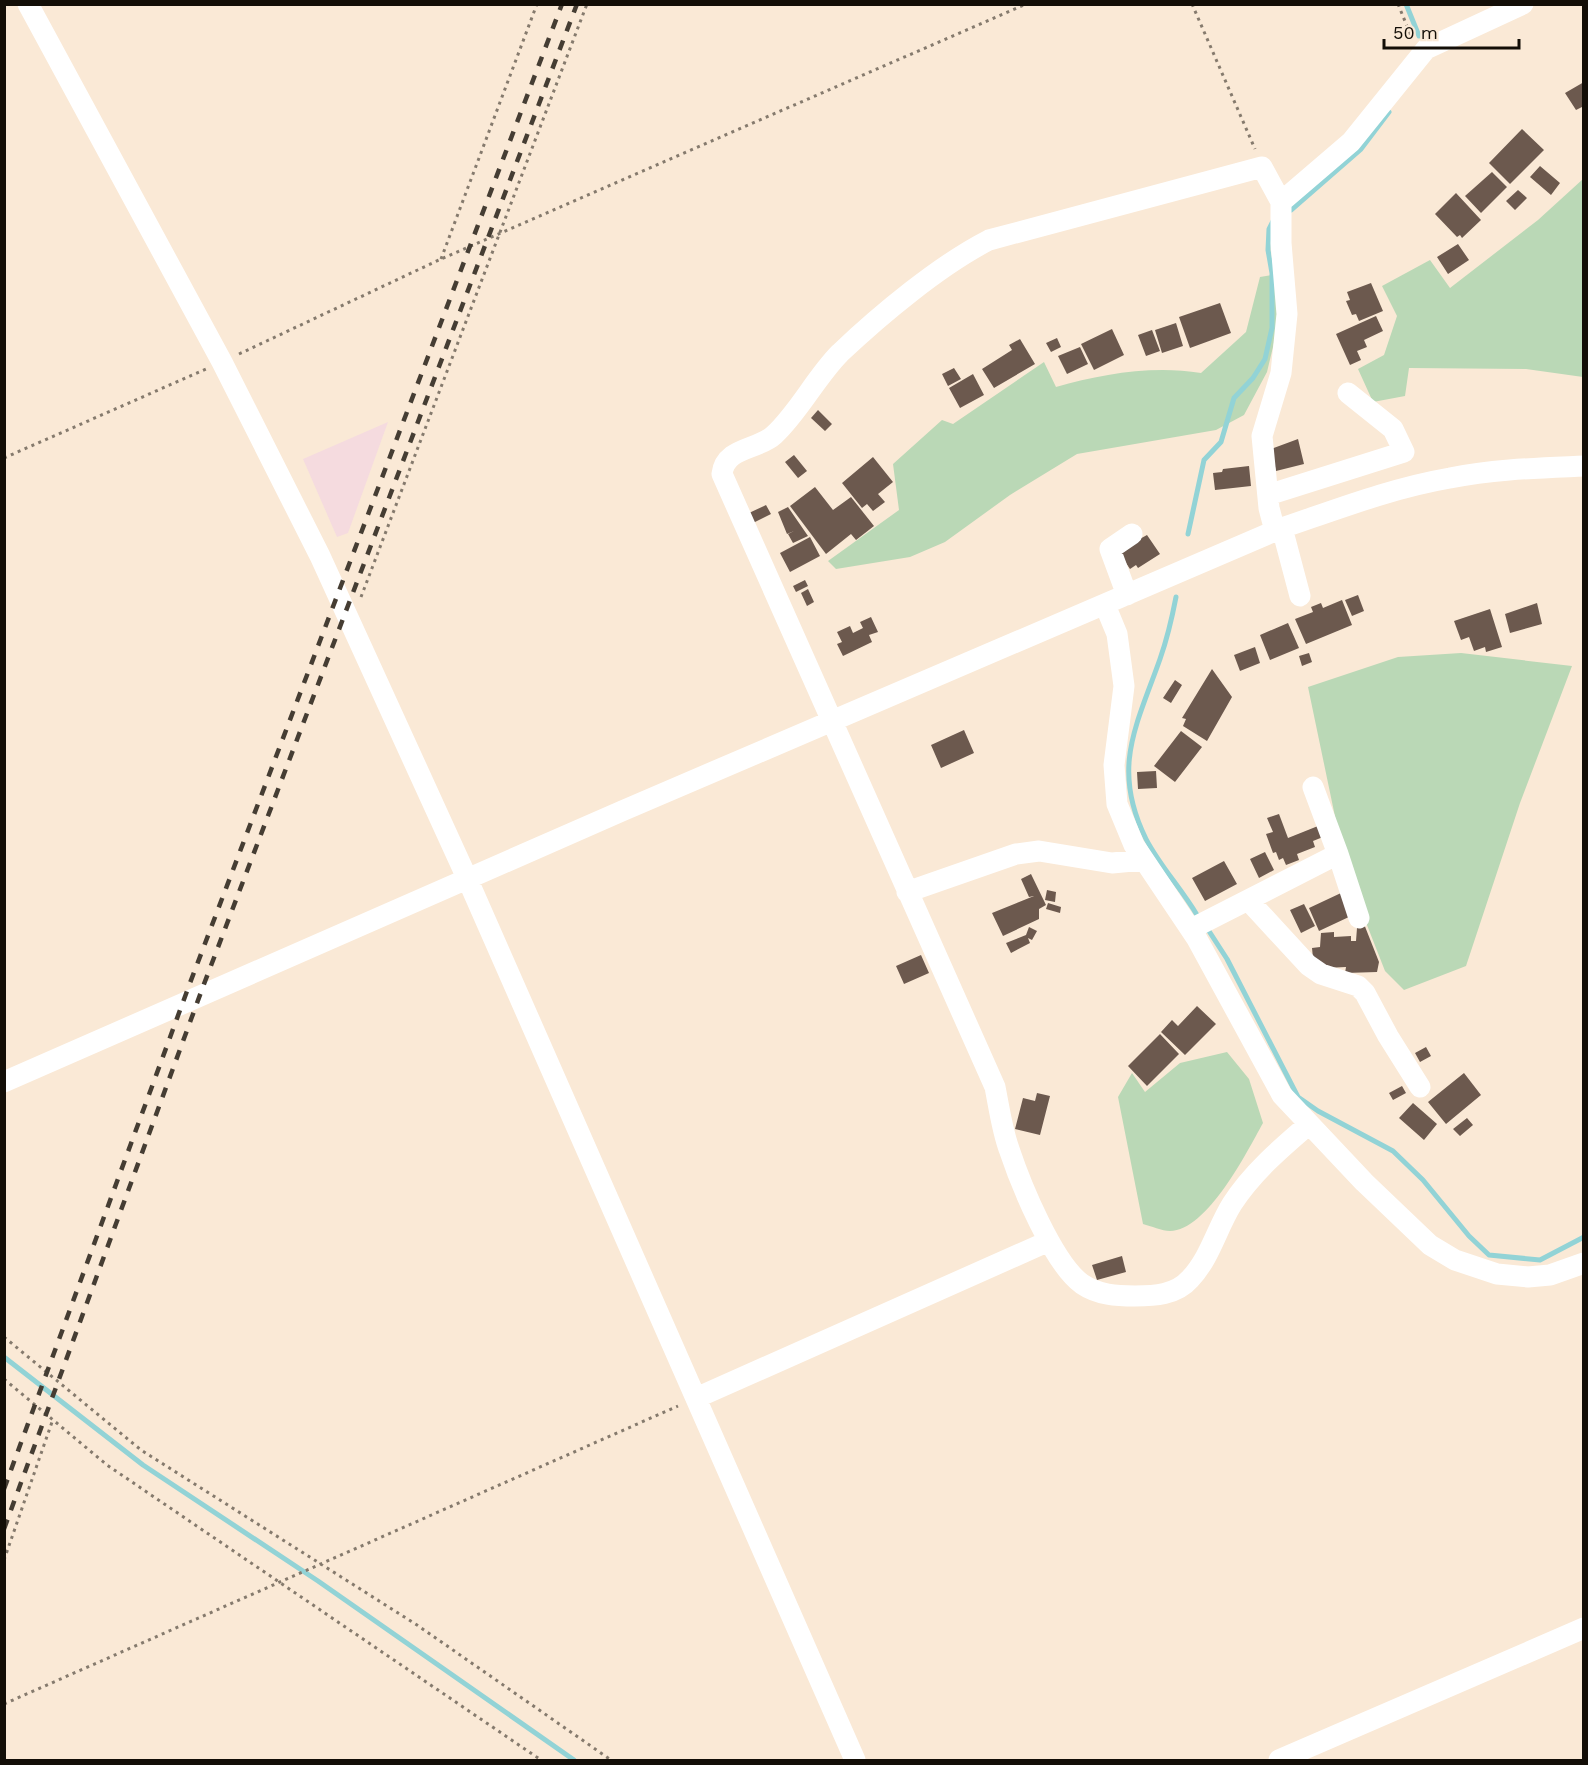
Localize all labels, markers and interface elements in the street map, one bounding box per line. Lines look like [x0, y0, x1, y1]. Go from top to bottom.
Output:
scale bar [1384, 12, 1519, 50]
text: 50 m [1393, 22, 1438, 43]

